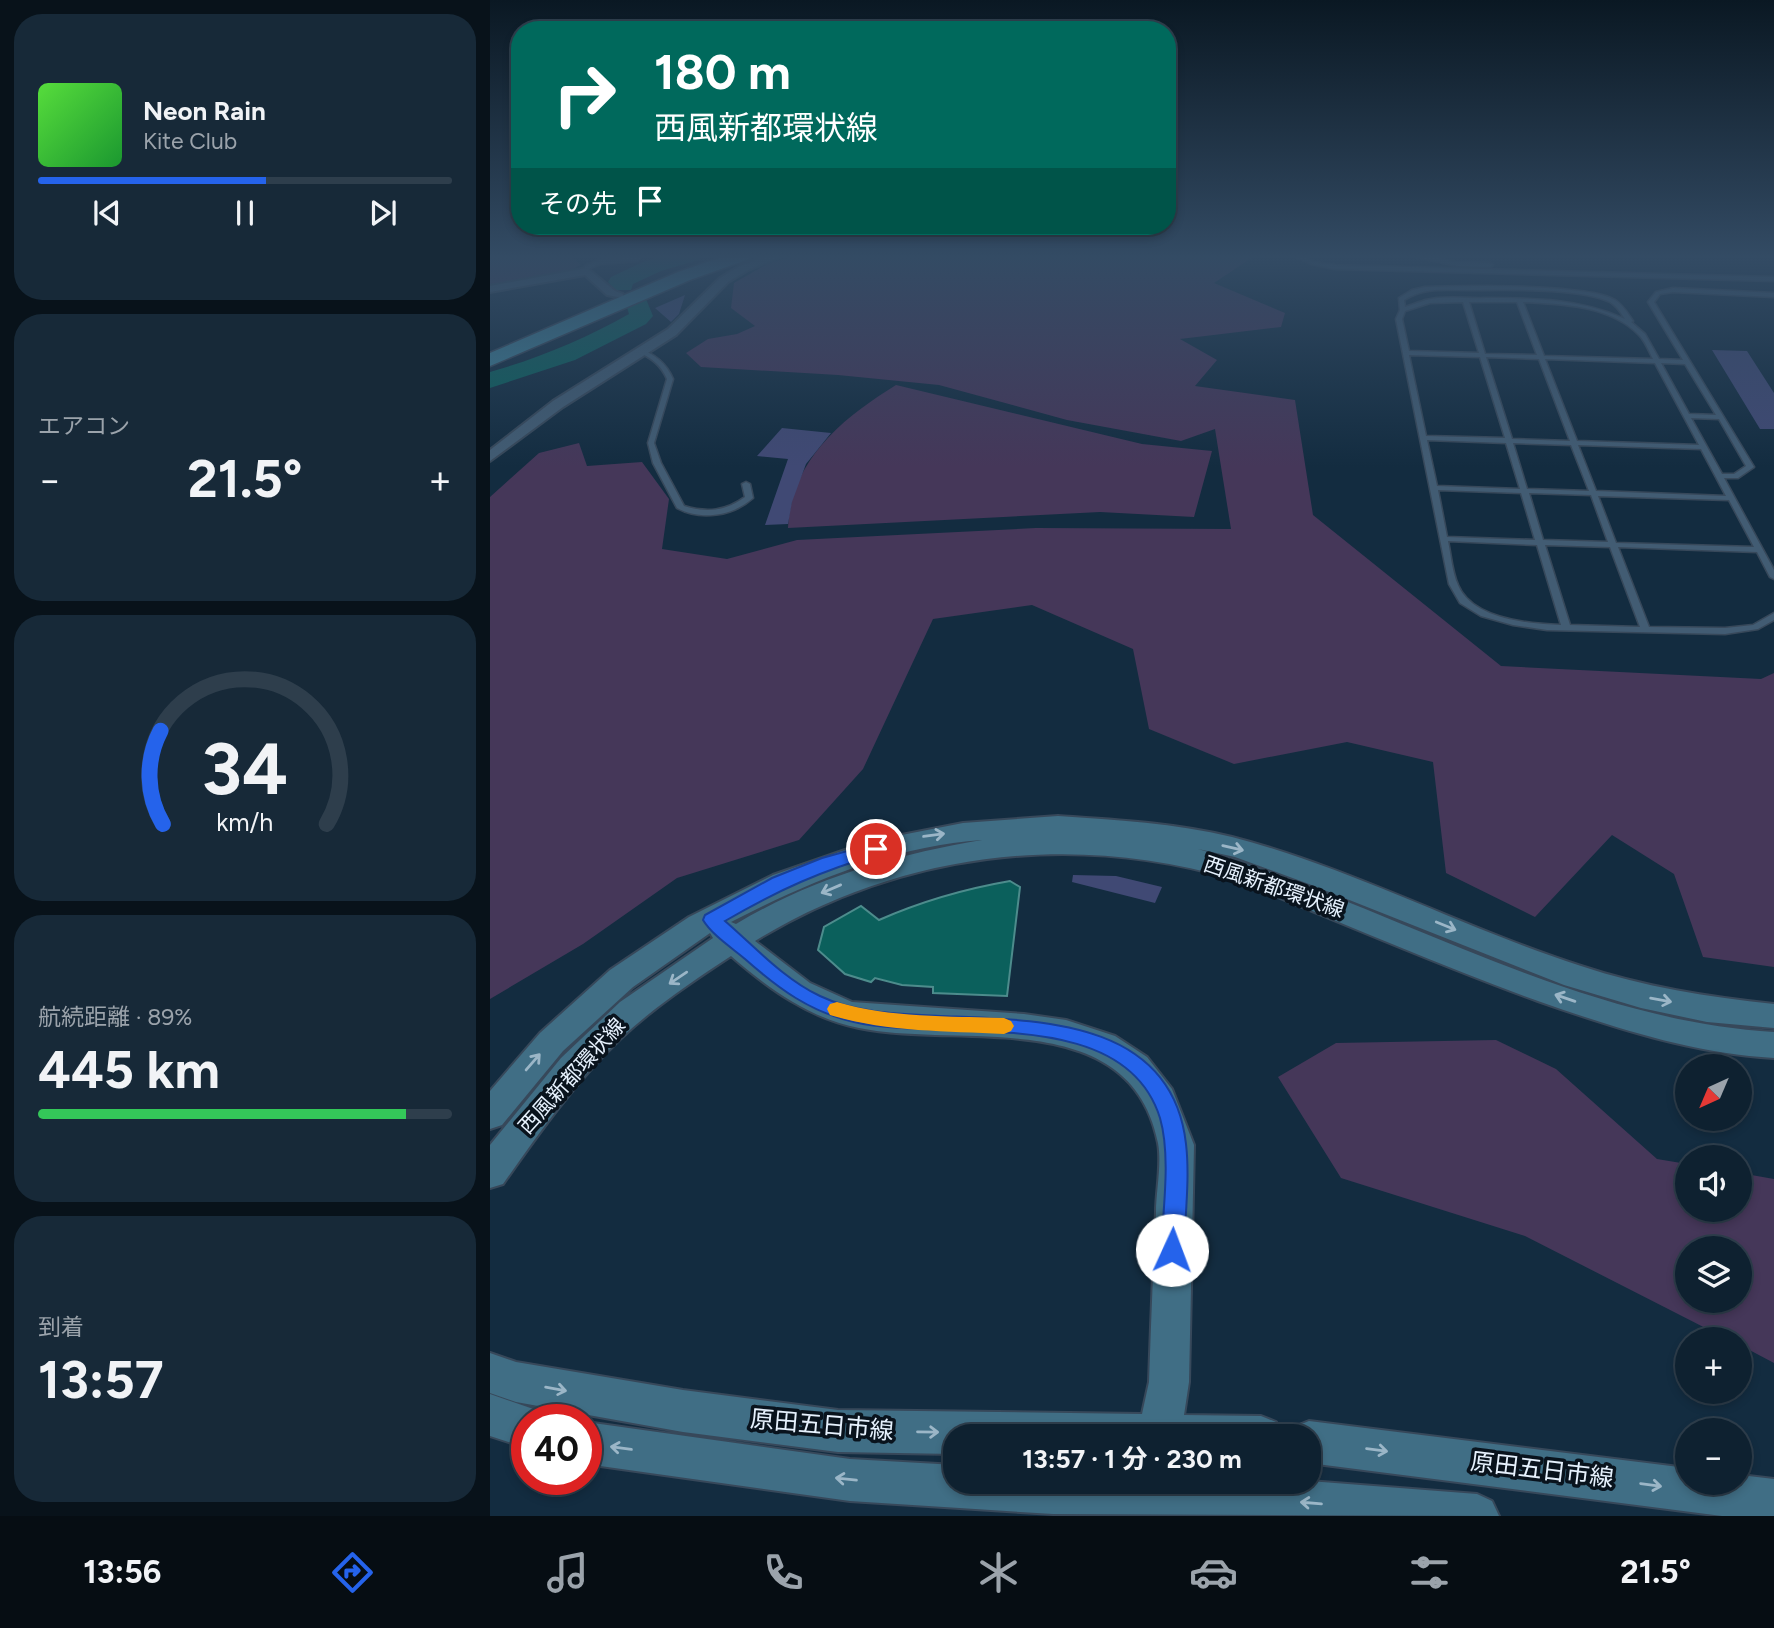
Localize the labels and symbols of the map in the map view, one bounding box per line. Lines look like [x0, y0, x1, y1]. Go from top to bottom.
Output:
pin [846, 819, 906, 879]
one-way arrow [923, 828, 945, 841]
one-way arrow [1221, 842, 1244, 855]
street label: 西風新都環状線 [1201, 851, 1348, 922]
one-way arrow [821, 884, 842, 897]
one-way arrow [1435, 921, 1457, 934]
one-way arrow [668, 971, 688, 985]
one-way arrow [1554, 991, 1576, 1003]
one-way arrow [1649, 994, 1672, 1007]
street label: 西風新都環状線 [513, 1013, 630, 1139]
one-way arrow [525, 1053, 541, 1071]
north arrow [1675, 1054, 1752, 1130]
position arrow [1135, 1213, 1209, 1287]
one-way arrow [544, 1383, 567, 1396]
speed limit sign: 40 [511, 1404, 602, 1495]
street label: 原田五日市線 [749, 1404, 895, 1445]
one-way arrow [916, 1425, 939, 1439]
one-way arrow [610, 1442, 632, 1455]
one-way arrow [1365, 1444, 1388, 1457]
street label: 原田五日市線 [1469, 1446, 1615, 1493]
one-way arrow [835, 1472, 858, 1485]
one-way arrow [1639, 1478, 1662, 1491]
one-way arrow [1300, 1496, 1323, 1509]

